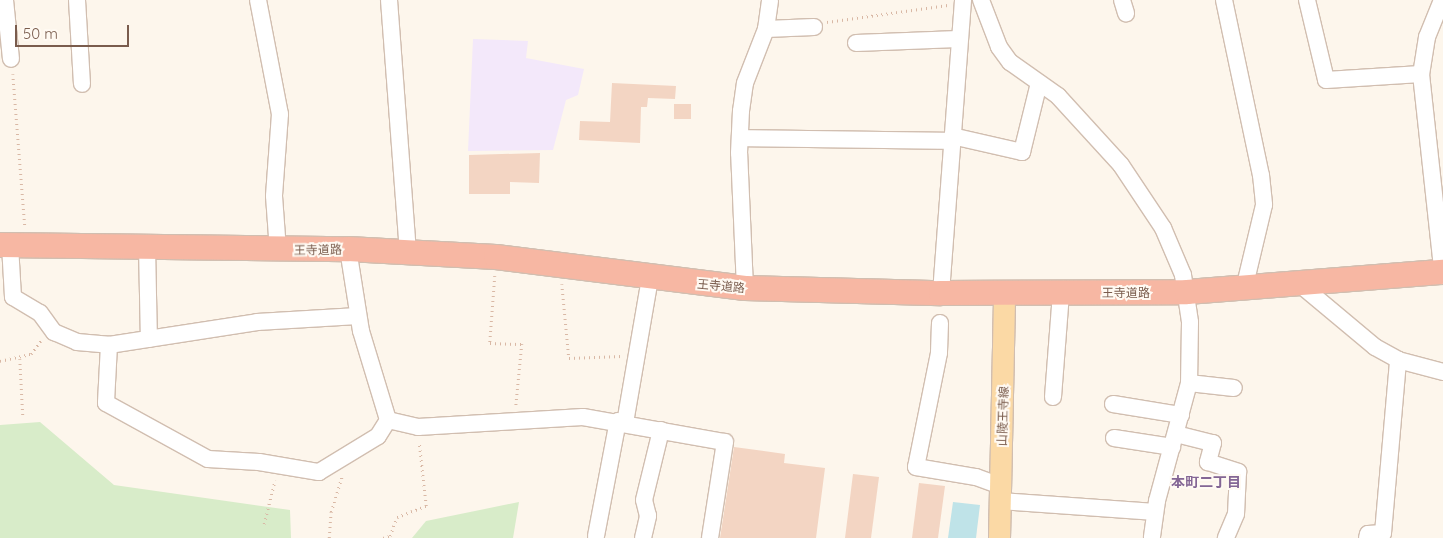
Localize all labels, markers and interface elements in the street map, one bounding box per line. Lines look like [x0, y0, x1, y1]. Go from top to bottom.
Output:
scale bar [18, 15, 131, 47]
text: 50 m [23, 24, 58, 43]
street label: 王寺道路 [294, 242, 342, 258]
street label: 王寺道路 [696, 277, 746, 295]
street label: 王寺道路 [1102, 286, 1150, 300]
street label: 山陵王寺線 [995, 386, 1011, 446]
district label: 本町二丁目 [1171, 474, 1241, 490]

